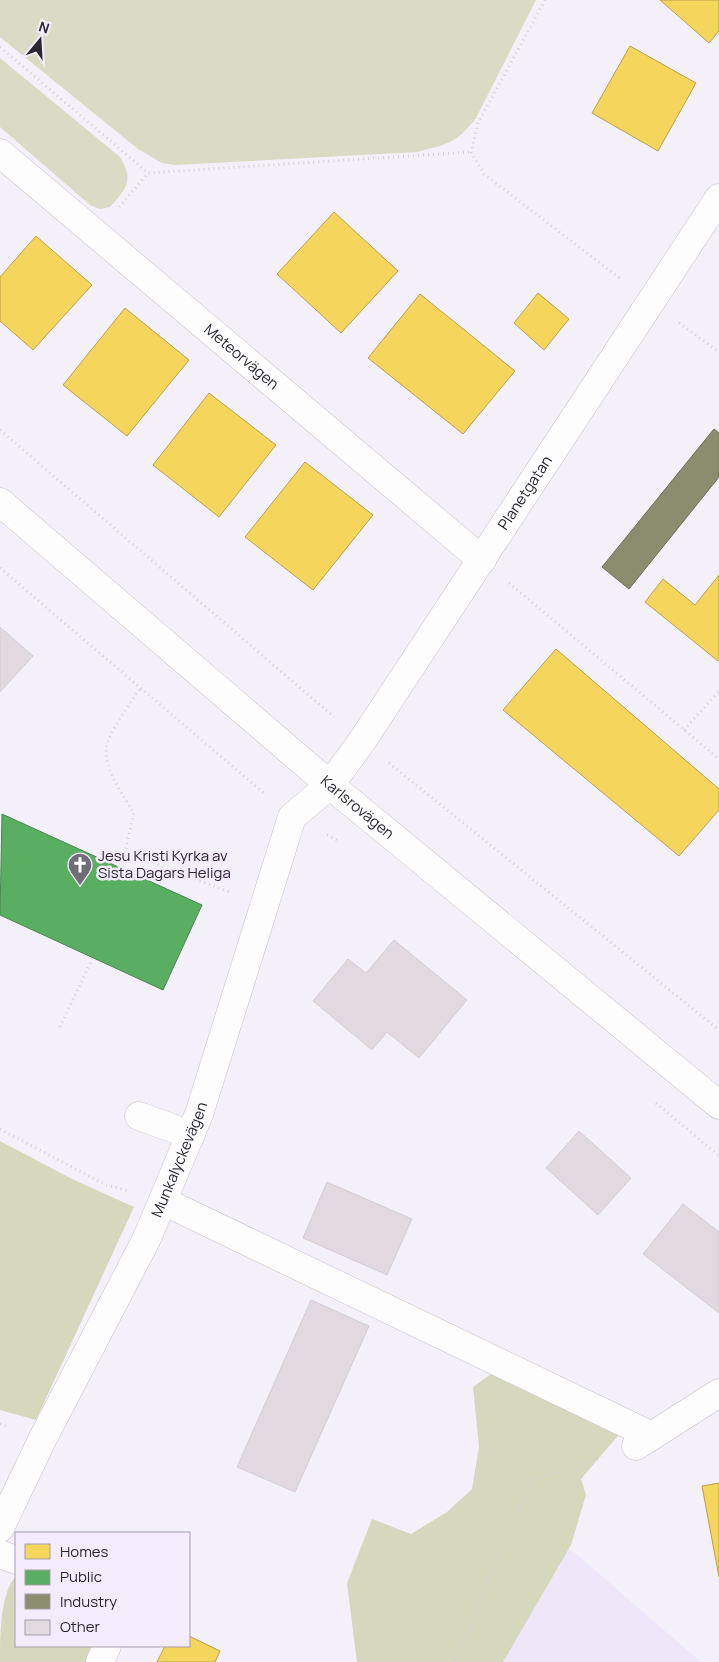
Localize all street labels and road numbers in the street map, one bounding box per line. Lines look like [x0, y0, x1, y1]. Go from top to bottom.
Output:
street label: Meteorvägen [200, 319, 284, 394]
street label: Planetgatan [493, 451, 557, 534]
street label: Karlsrovägen [316, 770, 399, 844]
street label: Munkalyckevägen [146, 1099, 212, 1221]

